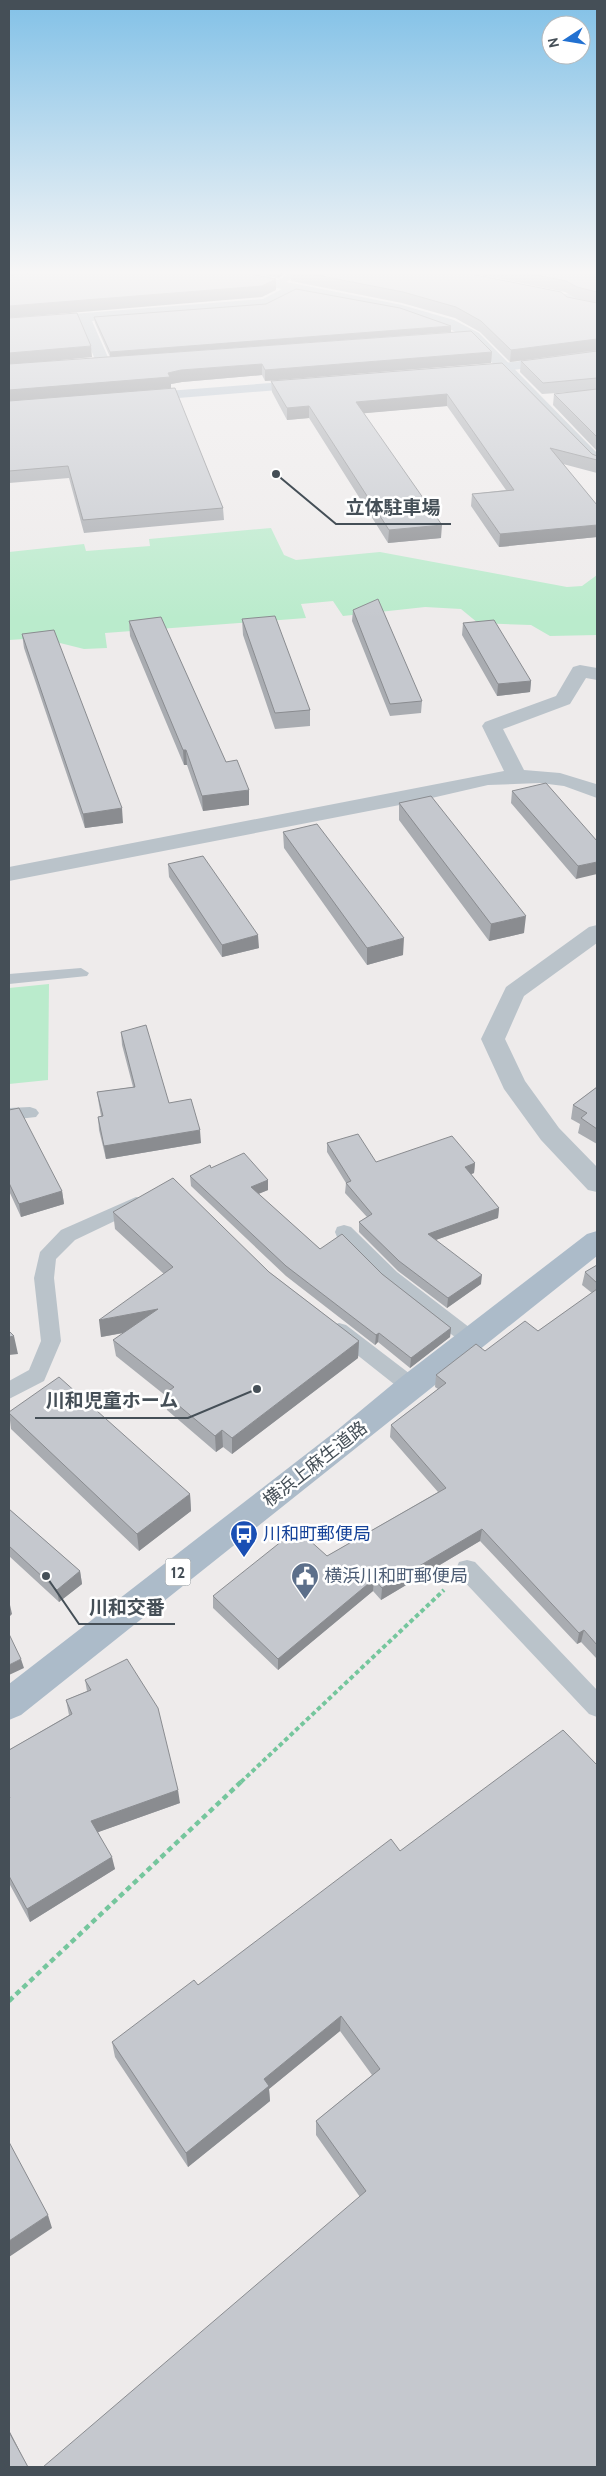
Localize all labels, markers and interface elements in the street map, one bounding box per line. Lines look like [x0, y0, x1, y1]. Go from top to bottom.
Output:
north arrow [541, 15, 591, 65]
text: N [543, 36, 563, 49]
callout: 立体駐車場 [336, 490, 451, 524]
text: 立体駐車場 [345, 496, 441, 519]
callout: 川和児童ホーム [35, 1384, 188, 1418]
text: 川和児童ホーム [46, 1389, 178, 1412]
street label: 横浜上麻生道路 [259, 1417, 371, 1511]
bus stop icon: 川和町郵便局 [229, 1519, 259, 1558]
place label: 川和町郵便局 [263, 1523, 371, 1545]
road number: 12 [166, 1558, 190, 1585]
public building icon: 横浜川和町郵便局 [290, 1561, 320, 1600]
place label: 横浜川和町郵便局 [324, 1565, 468, 1587]
callout: 川和交番 [79, 1590, 175, 1624]
text: 川和交番 [89, 1596, 165, 1619]

